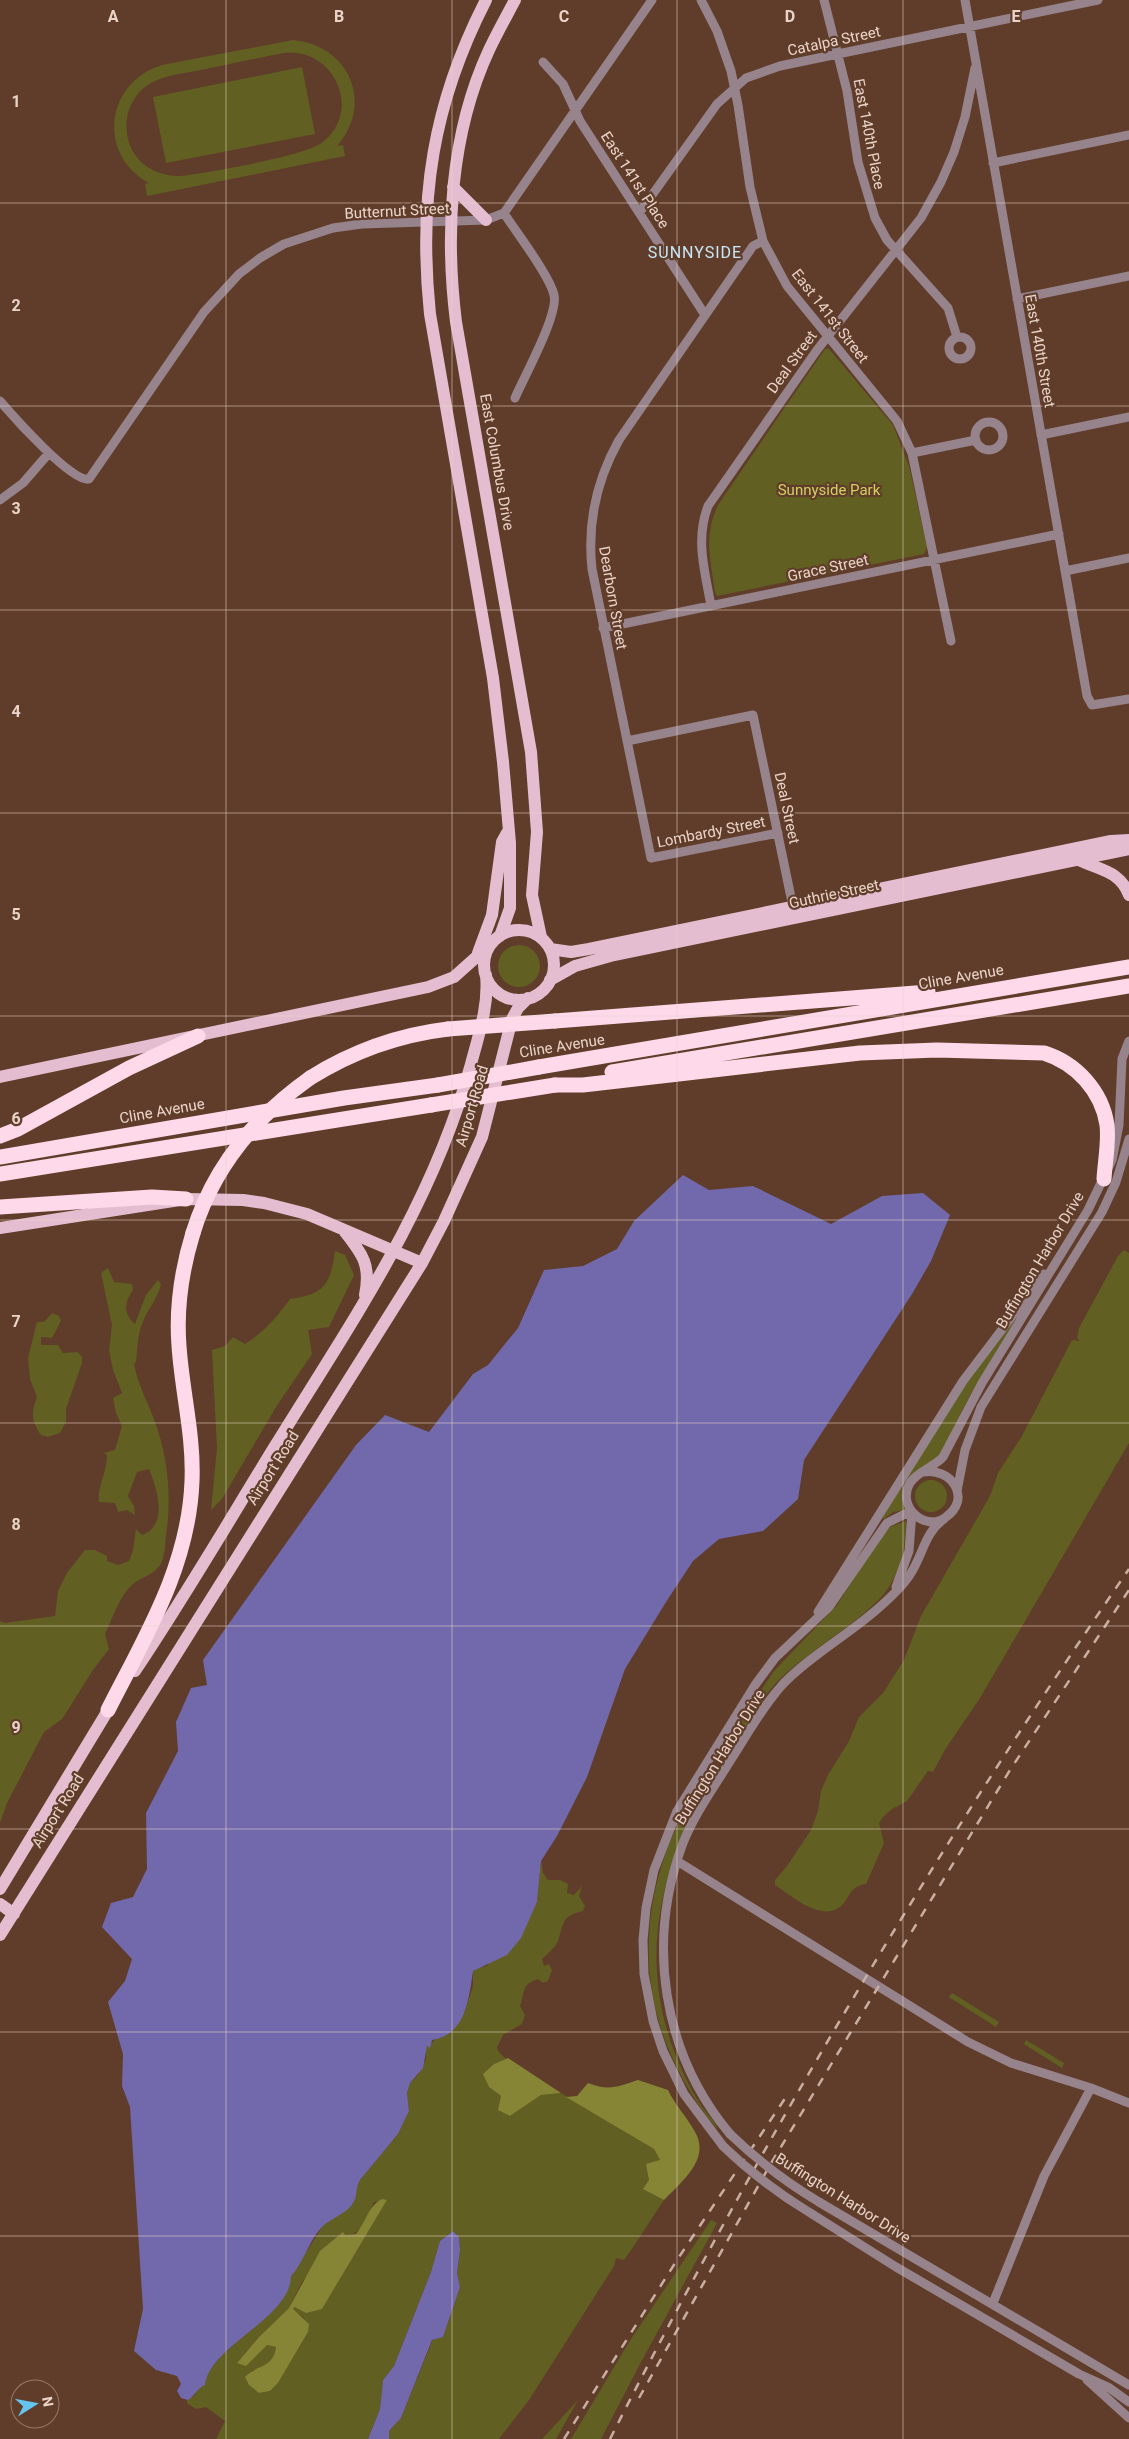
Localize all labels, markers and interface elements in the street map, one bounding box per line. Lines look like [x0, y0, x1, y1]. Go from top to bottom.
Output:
text: A [108, 7, 119, 26]
text: B [334, 7, 344, 26]
text: C [559, 7, 569, 26]
text: D [785, 7, 795, 26]
text: E [1012, 7, 1021, 26]
street label: Catalpa Street [786, 22, 882, 60]
street label: East 140th Place [849, 77, 889, 191]
text: 1 [11, 92, 21, 111]
street label: East 141st Place [597, 128, 673, 232]
street label: Butternut Street [344, 199, 450, 223]
district label: SUNNYSIDE [648, 243, 742, 262]
street label: East 141st Street [788, 265, 872, 367]
street label: East 140th Street [1021, 293, 1059, 409]
text: 2 [11, 296, 21, 315]
street label: Deal Street [763, 327, 821, 397]
street label: East Columbus Drive [476, 392, 518, 532]
park label: Sunnyside Park [778, 481, 881, 499]
text: 3 [11, 499, 21, 518]
street label: Dearborn Street [595, 545, 631, 651]
street label: Grace Street [786, 551, 870, 585]
text: 4 [11, 702, 21, 721]
street label: Deal Street [771, 770, 803, 846]
street label: Lombardy Street [655, 813, 767, 851]
street label: Guthrie Street [787, 876, 881, 912]
text: 5 [11, 905, 21, 924]
street label: Cline Avenue [917, 961, 1005, 993]
street label: Cline Avenue [518, 1030, 606, 1062]
street label: Airport Road [452, 1063, 492, 1149]
street label: Cline Avenue [118, 1095, 206, 1127]
text: 6 [11, 1109, 21, 1128]
street label: Buffington Harbor Drive [992, 1189, 1088, 1331]
text: 7 [11, 1312, 21, 1331]
street label: Airport Road [243, 1428, 303, 1508]
text: 8 [11, 1515, 21, 1534]
street label: Buffington Harbor Drive [671, 1686, 769, 1828]
text: 9 [11, 1718, 21, 1737]
street label: Airport Road [28, 1771, 88, 1851]
street label: Buffington Harbor Drive [772, 2149, 914, 2247]
north arrow [10, 2379, 60, 2429]
text: N [39, 2395, 57, 2408]

